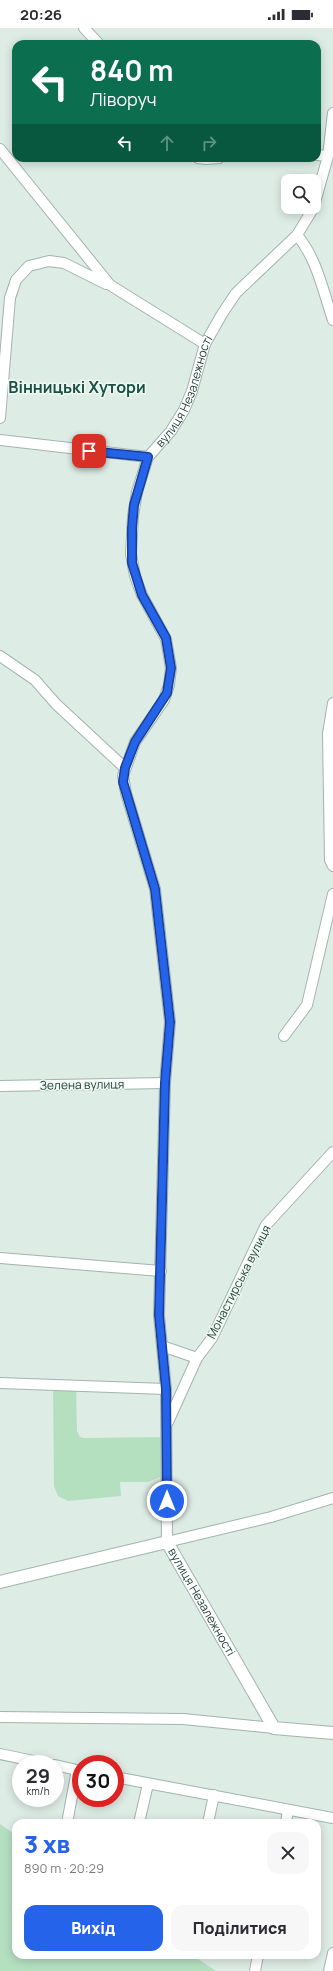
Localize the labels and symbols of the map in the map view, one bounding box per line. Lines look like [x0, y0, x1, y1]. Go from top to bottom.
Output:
street label: вулиця Незалежності [152, 332, 216, 451]
district label: Вінницькі Хутори [8, 376, 146, 398]
pin [72, 434, 106, 468]
street label: Зелена вулиця [40, 1075, 124, 1094]
street label: Монастирська вулиця [202, 1222, 275, 1342]
position arrow [146, 1480, 188, 1522]
street label: вулиця Незалежності [164, 1545, 240, 1659]
speed limit sign: 30 [72, 1755, 124, 1807]

